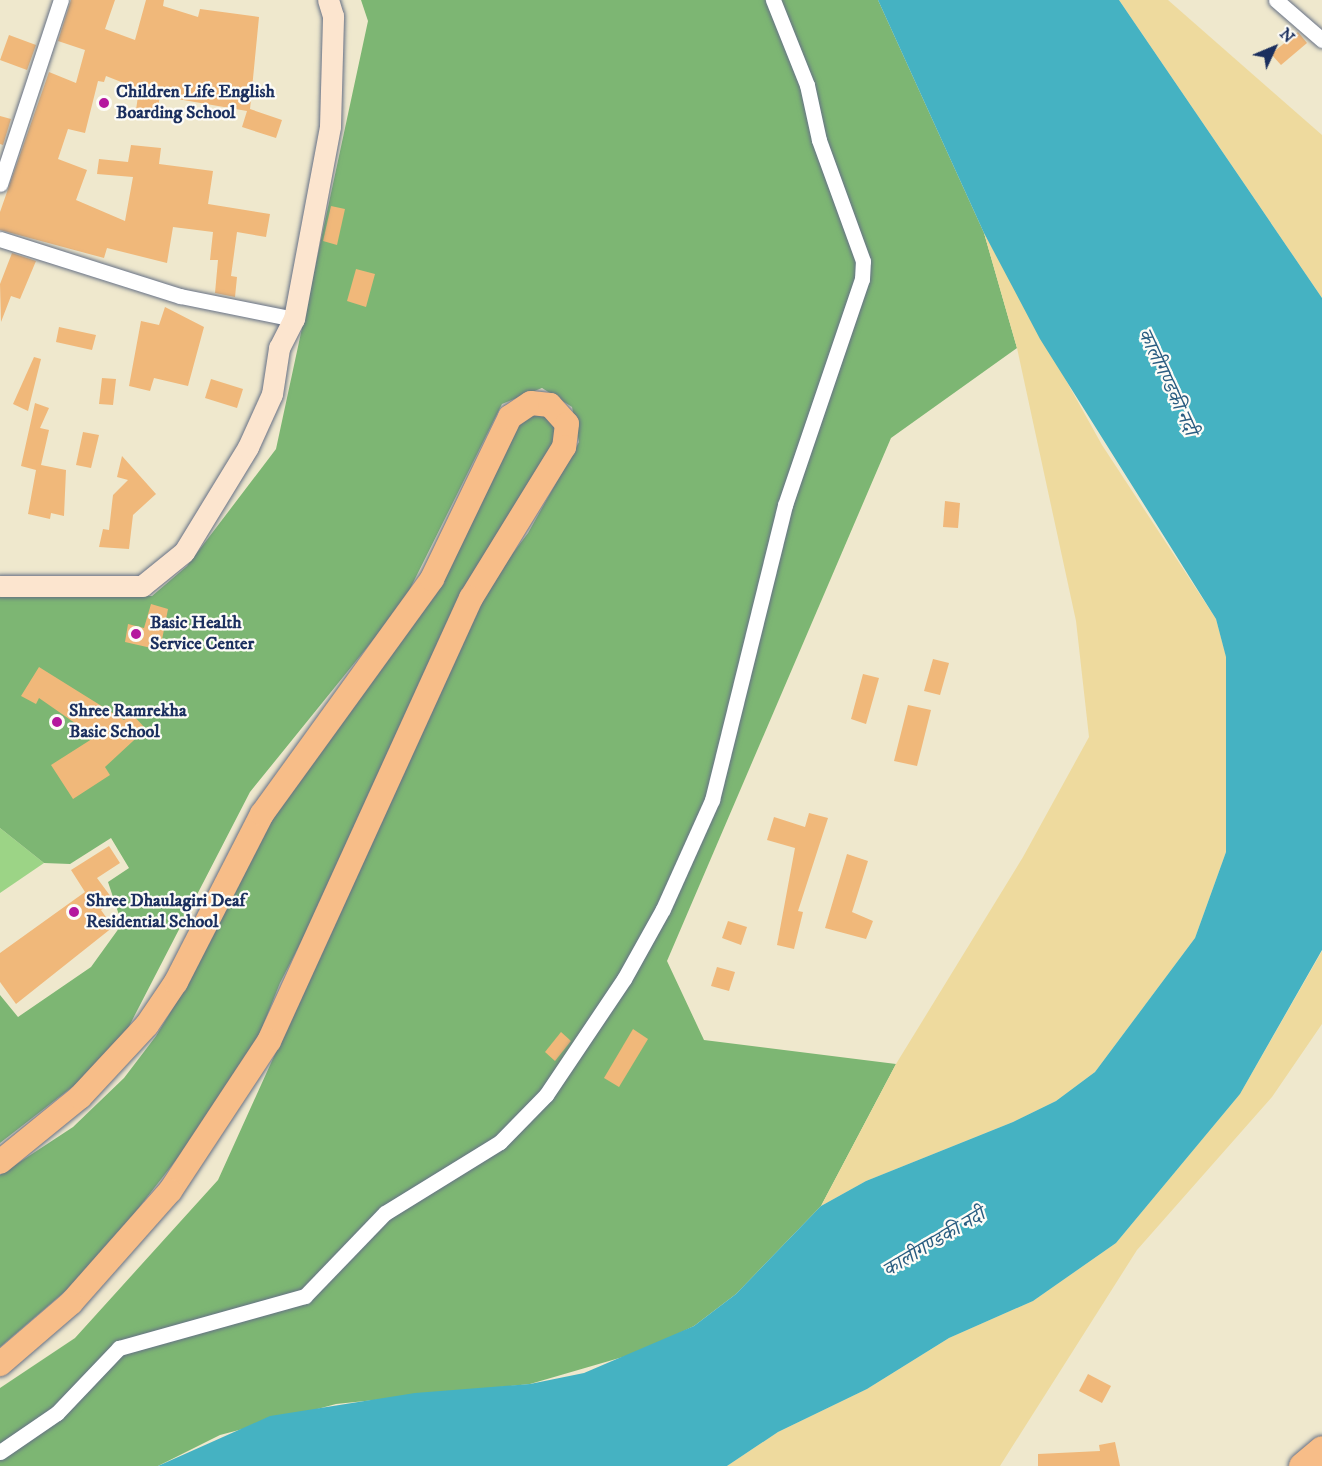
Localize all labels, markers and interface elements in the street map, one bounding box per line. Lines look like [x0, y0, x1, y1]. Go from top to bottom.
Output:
north arrow [1244, 18, 1304, 78]
text: N [1275, 24, 1299, 47]
place label: Children Life English Boarding School [116, 82, 275, 124]
marker: Children Life English Boarding School [97, 96, 111, 110]
water label: कालीगण्डकी नदी [1132, 325, 1202, 439]
place label: Basic Health Service Center [150, 613, 254, 656]
marker: Basic Health Service Center [127, 625, 145, 643]
place label: Shree Ramrekha Basic School [69, 701, 187, 744]
marker: Shree Ramrekha Basic School [50, 715, 64, 729]
place label: Shree Dhaulagiri Deaf Residential School [86, 891, 245, 934]
marker: Shree Dhaulagiri Deaf Residential School [67, 905, 81, 919]
water label: कालीगण्डकी नदी [878, 1203, 990, 1283]

